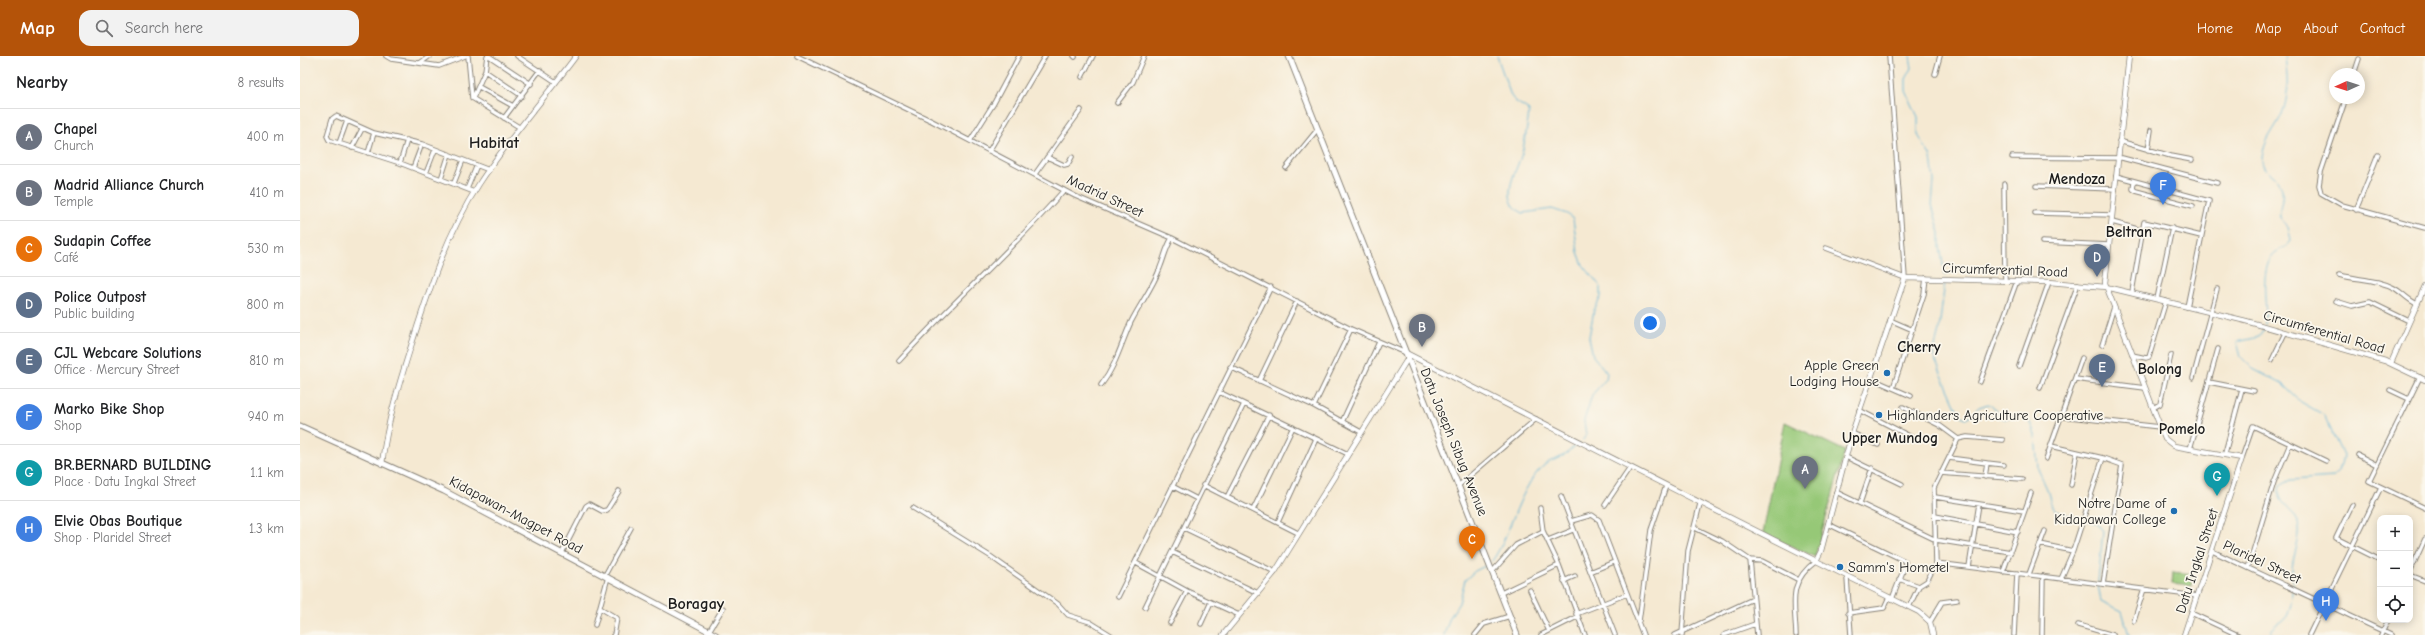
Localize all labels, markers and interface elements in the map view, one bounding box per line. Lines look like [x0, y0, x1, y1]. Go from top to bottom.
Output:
search box [79, 10, 359, 46]
text: Map [20, 17, 55, 39]
icon: search [93, 17, 115, 39]
text: Search here [125, 19, 203, 37]
text: Home [2197, 20, 2233, 37]
text: Map [2255, 20, 2281, 37]
text: About [2303, 20, 2338, 37]
text: Contact [2360, 20, 2405, 37]
north arrow [2329, 68, 2365, 104]
text: Nearby [16, 73, 67, 92]
text: 8 results [238, 75, 284, 90]
text: Chapel [54, 120, 97, 138]
text: A [25, 129, 33, 144]
text: 400 m [247, 129, 284, 144]
district label: Habitat [469, 134, 520, 152]
text: Church [54, 138, 94, 153]
district label: Mendoza [2049, 170, 2105, 188]
street label: Madrid Street [1064, 171, 1147, 222]
pin: F [2150, 172, 2176, 205]
text: Madrid Alliance Church [54, 176, 204, 194]
text: B [25, 185, 33, 200]
text: 410 m [250, 185, 284, 200]
text: Temple [54, 194, 93, 209]
district label: Beltran [2106, 223, 2152, 241]
text: Sudapin Coffee [54, 232, 151, 250]
text: C [25, 241, 33, 256]
text: 530 m [247, 241, 284, 256]
pin: D [2084, 244, 2110, 277]
text: Café [54, 250, 78, 265]
street label: Circumferential Road [1942, 259, 2068, 281]
text: Police Outpost [54, 288, 146, 306]
text: D [25, 297, 33, 312]
text: 800 m [246, 297, 284, 312]
text: Public building [54, 306, 135, 321]
street label: Circumferential Road [2261, 307, 2387, 357]
your location [1640, 313, 1660, 333]
pin: B [1409, 314, 1435, 347]
district label: Cherry [1897, 338, 1941, 356]
text: CJL Webcare Solutions [54, 344, 201, 362]
text: E [25, 353, 33, 368]
text: 810 m [249, 353, 284, 368]
pin: E [2089, 354, 2115, 387]
place label: Apple Green Lodging House [1789, 357, 1879, 390]
district label: Bolong [2138, 360, 2182, 378]
text: Office · Mercury Street [54, 362, 179, 377]
street label: Datu Joseph Sibug Avenue [1416, 365, 1492, 519]
marker: Apple Green Lodging House [1882, 368, 1892, 378]
text: Marko Bike Shop [54, 400, 164, 418]
place label: Highlanders Agriculture Cooperative [1887, 407, 2103, 424]
text: F [25, 409, 33, 424]
text: 940 m [248, 409, 284, 424]
marker: Highlanders Agriculture Cooperative [1874, 410, 1884, 420]
text: Shop [54, 418, 82, 433]
district label: Pomelo [2159, 420, 2206, 438]
district label: Upper Mundog [1842, 429, 1938, 447]
text: BR.BERNARD BUILDING [54, 456, 211, 474]
pin: A [1792, 456, 1818, 489]
pin: G [2204, 463, 2230, 496]
text: G [24, 465, 34, 480]
text: 1.1 km [250, 465, 284, 480]
street label: Kidapawan-Magpet Road [446, 473, 586, 557]
text: Place · Datu Ingkal Street [54, 474, 196, 489]
place label: Notre Dame of Kidapawan College [2054, 495, 2167, 528]
marker: Notre Dame of Kidapawan College [2169, 506, 2179, 516]
street label: Datu Ingkal Street [2172, 506, 2222, 615]
text: Elvie Obas Boutique [54, 512, 182, 530]
map controls [2377, 515, 2413, 623]
button: + [2377, 515, 2413, 551]
text: H [24, 521, 34, 536]
text: 1.3 km [249, 521, 284, 536]
pin: C [1459, 526, 1485, 559]
text: Shop · Plaridel Street [54, 530, 171, 545]
street label: Plaridel Street [2220, 537, 2305, 588]
button: − [2377, 551, 2413, 587]
place label: Samm's Hometel [1848, 559, 1949, 576]
marker: Samm's Hometel [1835, 562, 1845, 572]
button: locate [2377, 587, 2413, 623]
pin: H [2313, 588, 2339, 621]
district label: Boragay [668, 595, 725, 613]

